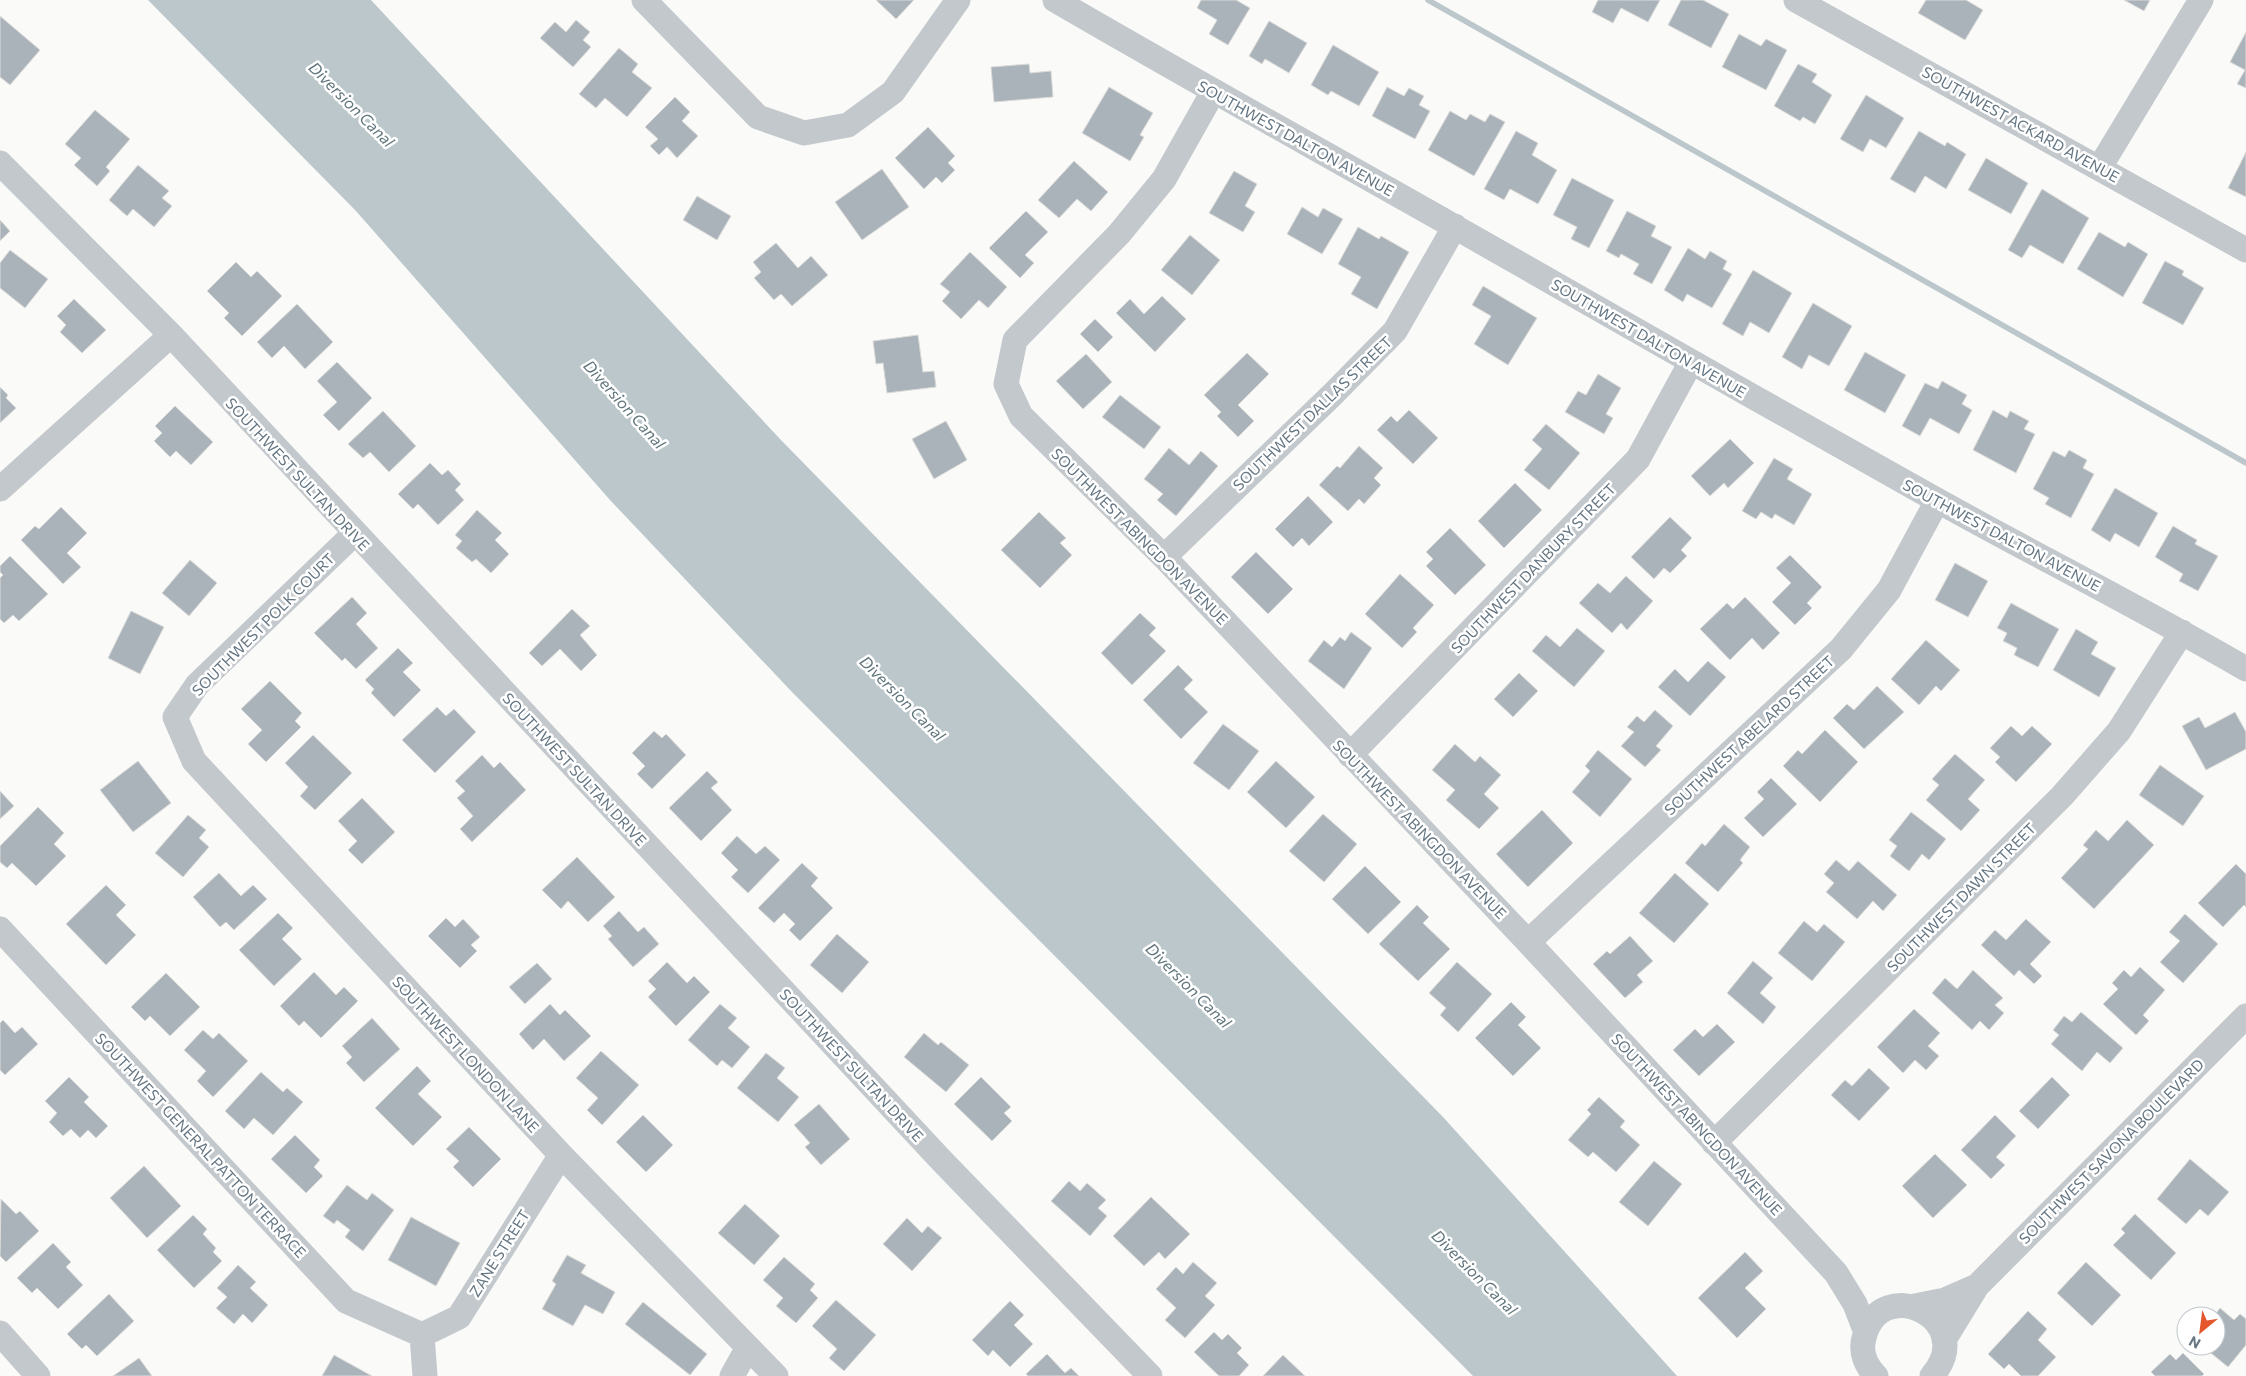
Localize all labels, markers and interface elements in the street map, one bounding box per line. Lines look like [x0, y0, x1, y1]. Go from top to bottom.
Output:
water label: Diversion Canal [305, 57, 399, 151]
street label: SOUTHWEST ACKARD AVENUE [1919, 62, 2123, 186]
street label: SOUTHWEST DALTON AVENUE [1195, 76, 1397, 200]
street label: SOUTHWEST DALTON AVENUE [1549, 275, 1749, 401]
street label: SOUTHWEST DALLAS STREET [1229, 332, 1395, 494]
water label: Diversion Canal [580, 356, 670, 453]
street label: SOUTHWEST SULTAN DRIVE [222, 394, 374, 554]
street label: SOUTHWEST ABINGDON AVENUE [1048, 444, 1232, 628]
street label: SOUTHWEST DALTON AVENUE [1900, 475, 2104, 595]
street label: SOUTHWEST DANBURY STREET [1447, 479, 1619, 657]
street label: SOUTHWEST POLK COURT [188, 549, 338, 699]
water label: Diversion Canal [856, 651, 950, 745]
street label: SOUTHWEST ABELARD STREET [1660, 651, 1838, 819]
street label: SOUTHWEST SULTAN DRIVE [499, 689, 651, 849]
street label: SOUTHWEST ABINGDON AVENUE [1330, 736, 1511, 922]
street label: SOUTHWEST DAWN STREET [1883, 819, 2039, 975]
water label: Diversion Canal [1142, 938, 1236, 1032]
street label: SOUTHWEST LONDON LANE [389, 972, 543, 1136]
street label: SOUTHWEST SULTAN DRIVE [776, 985, 928, 1145]
street label: SOUTHWEST GENERAL PATTON TERRACE [92, 1029, 310, 1261]
street label: SOUTHWEST ABINGDON AVENUE [1608, 1029, 1786, 1219]
street label: SOUTHWEST SAVONA BOULEVARD [2015, 1055, 2207, 1247]
street label: ZANE STREET [465, 1206, 533, 1300]
water label: Diversion Canal [1428, 1225, 1522, 1319]
north arrow [2176, 1306, 2226, 1356]
text: N [2186, 1333, 2203, 1353]

